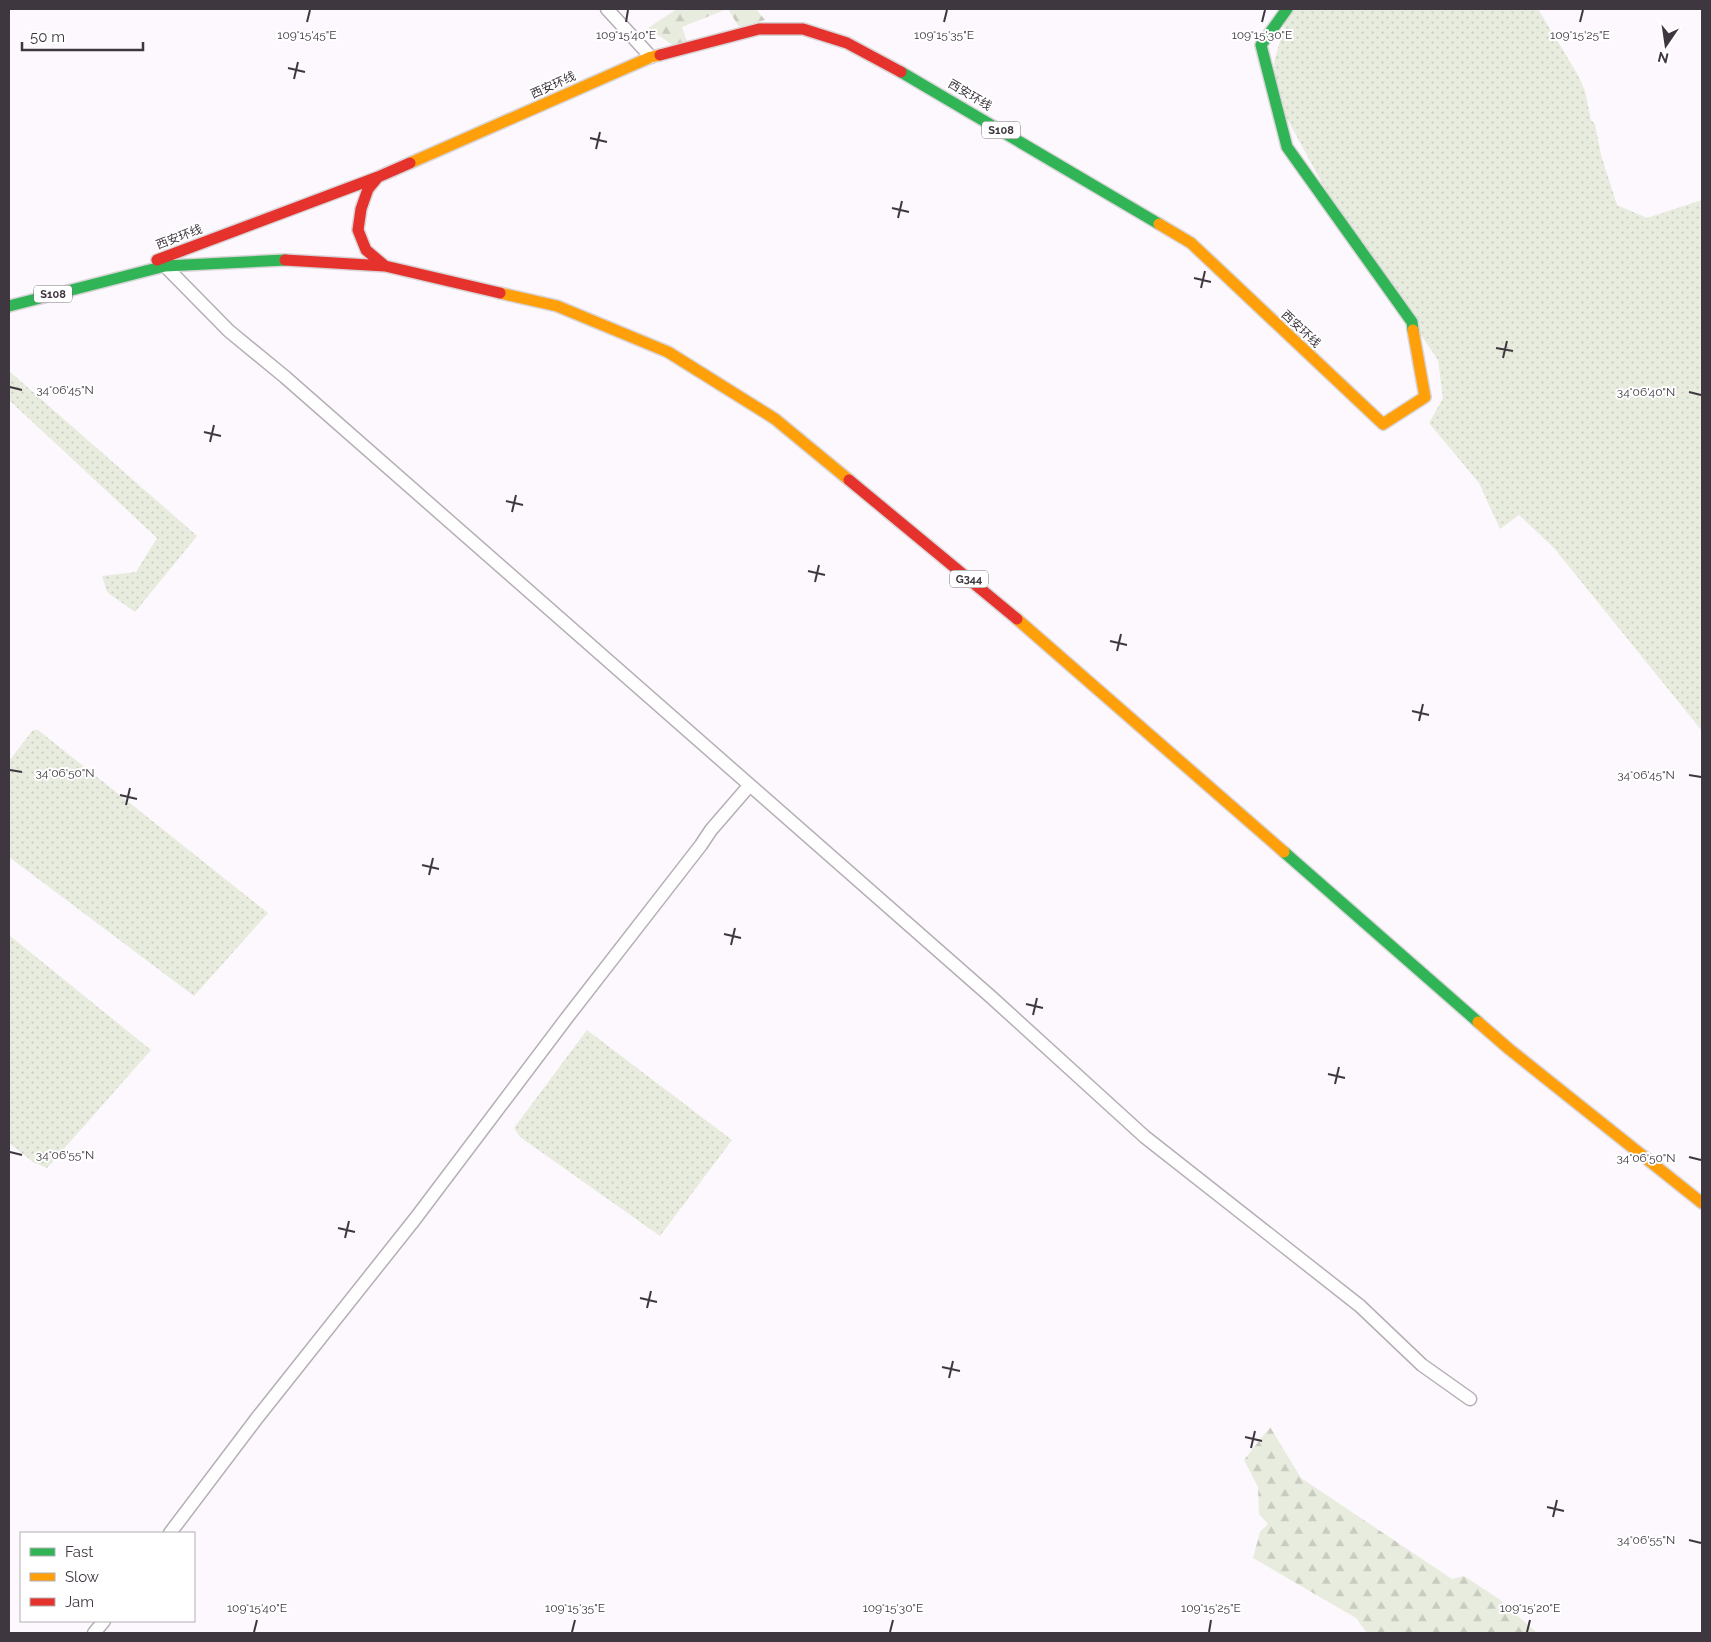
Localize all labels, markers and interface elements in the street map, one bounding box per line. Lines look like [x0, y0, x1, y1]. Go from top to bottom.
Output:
scale bar [22, 20, 144, 52]
north arrow [1641, 20, 1691, 70]
text: 50 m [30, 28, 65, 46]
text: 109°15'45"E [277, 28, 337, 42]
text: 109°15'40"E [596, 28, 656, 42]
text: 109°15'35"E [914, 28, 974, 42]
text: 109°15'30"E [1232, 28, 1292, 42]
text: 109°15'25"E [1550, 28, 1610, 42]
text: N [1656, 49, 1670, 67]
street label: 西安环线 [528, 69, 578, 101]
street label: 西安环线 [946, 77, 994, 113]
road number: S108 [982, 122, 1020, 138]
street label: 西安环线 [154, 222, 204, 252]
road number: S108 [34, 286, 72, 302]
street label: 西安环线 [1279, 308, 1323, 350]
text: 34°06'45"N [36, 383, 94, 397]
text: 34°06'40"N [1617, 385, 1675, 399]
road number: G344 [950, 570, 988, 588]
text: 34°06'50"N [35, 766, 95, 780]
text: 34°06'45"N [1617, 768, 1675, 782]
text: 34°06'55"N [36, 1148, 94, 1162]
text: 34°06'50"N [1616, 1151, 1676, 1165]
legend [20, 1532, 195, 1622]
text: 34°06'55"N [1617, 1533, 1675, 1547]
text: Fast [65, 1543, 93, 1561]
text: Slow [65, 1568, 99, 1586]
text: Jam [65, 1593, 94, 1611]
text: 109°15'40"E [227, 1601, 287, 1615]
text: 109°15'35"E [545, 1601, 605, 1615]
text: 109°15'30"E [863, 1601, 923, 1615]
text: 109°15'25"E [1181, 1601, 1241, 1615]
text: 109°15'20"E [1500, 1601, 1560, 1615]

